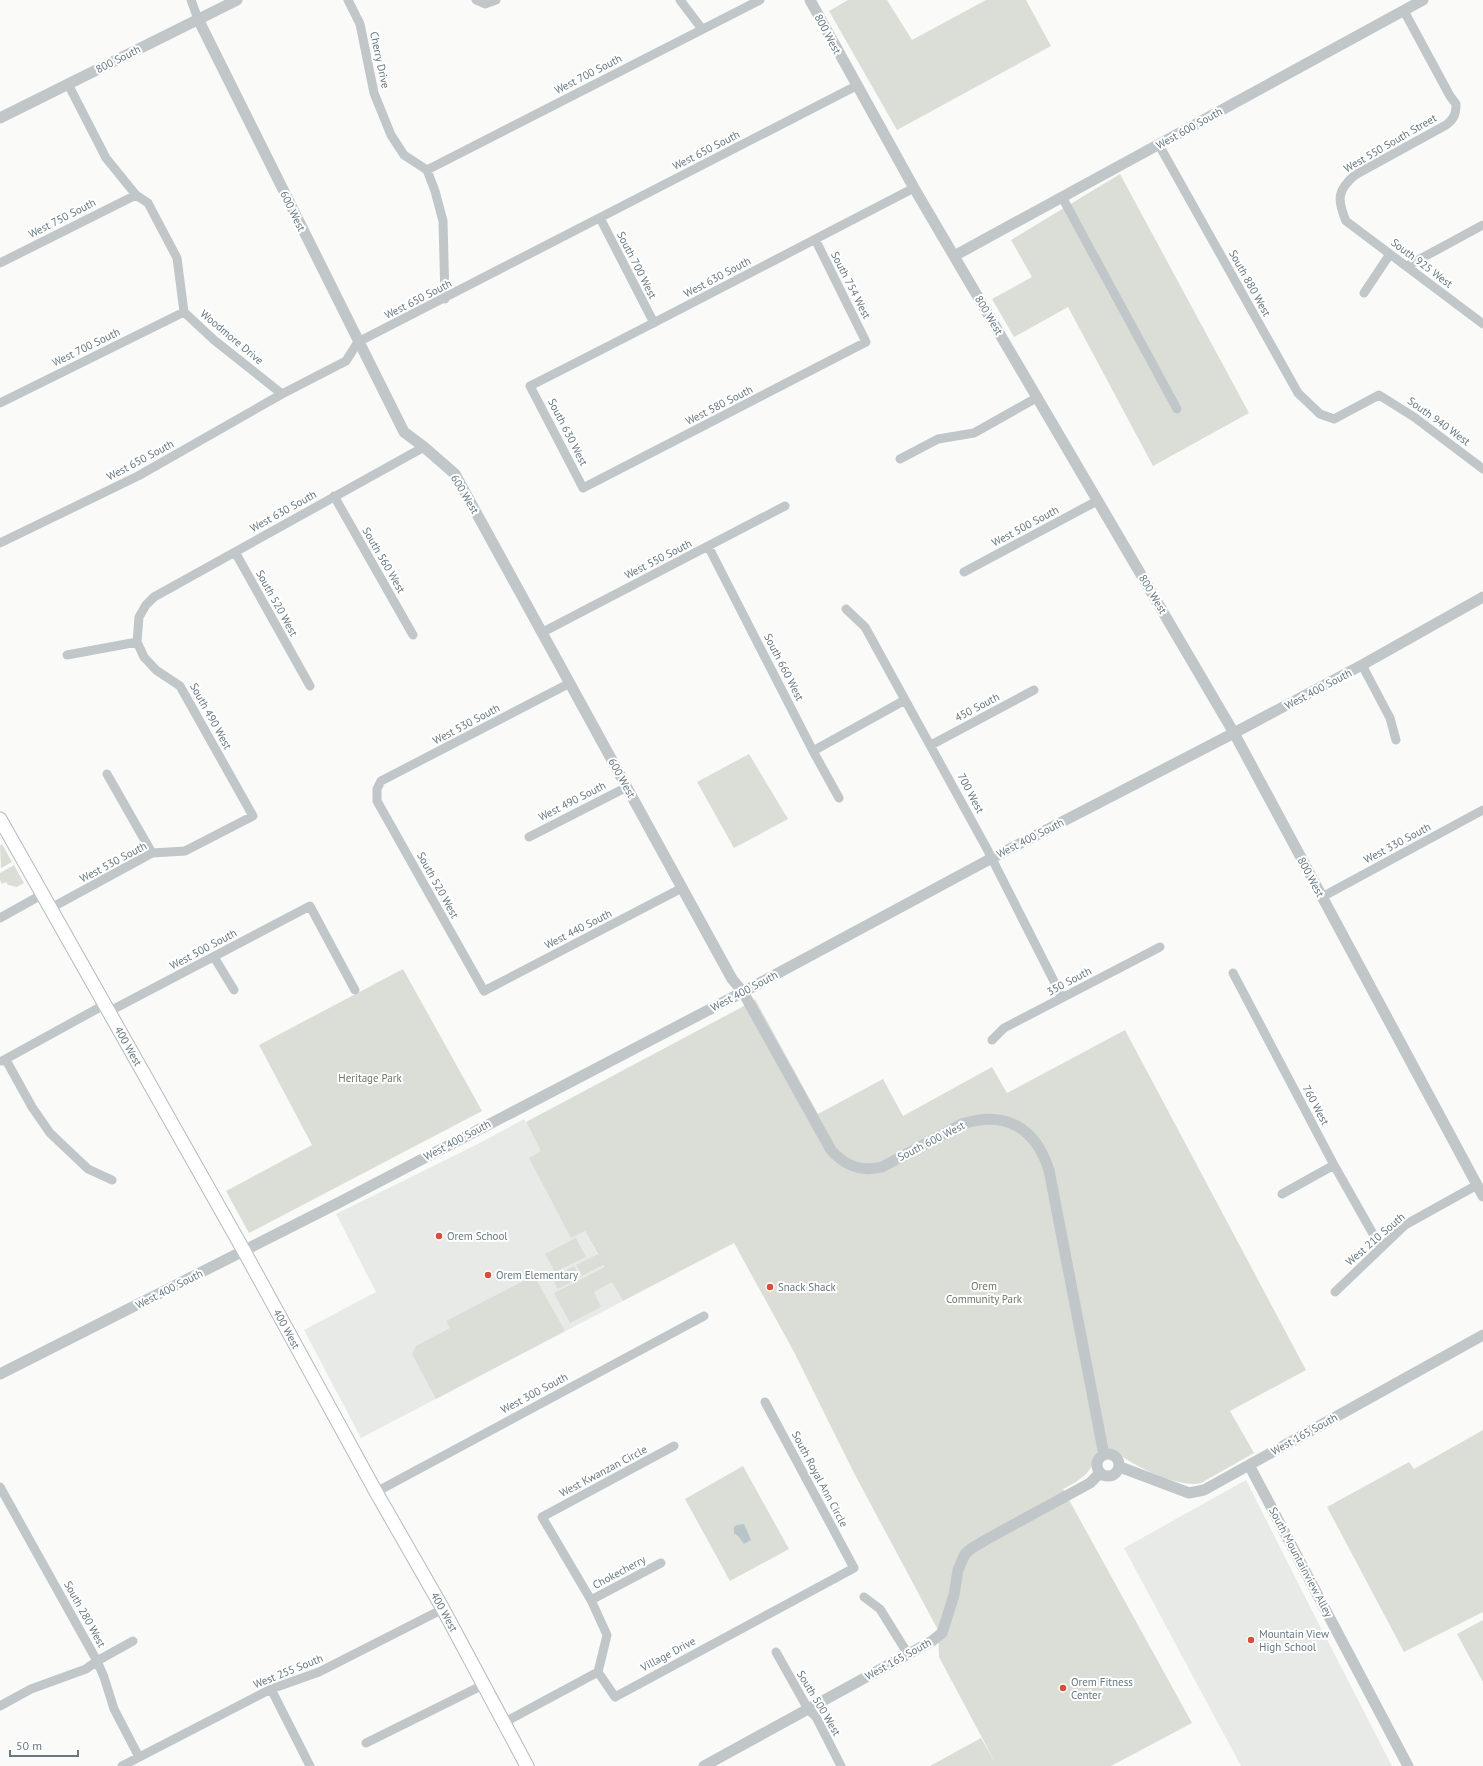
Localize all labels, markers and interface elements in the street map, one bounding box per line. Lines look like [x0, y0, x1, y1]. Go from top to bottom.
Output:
street label: 800 West [812, 12, 844, 57]
street label: Cherry Drive [367, 30, 393, 90]
street label: 800 South [93, 42, 143, 76]
street label: West 700 South [552, 51, 624, 97]
street label: West 600 South [1153, 104, 1225, 152]
street label: West 550 South Street [1341, 111, 1439, 175]
street label: West 650 South [670, 127, 742, 173]
street label: 600 West [277, 188, 309, 234]
street label: West 750 South [26, 195, 98, 241]
street label: South 700 West [614, 229, 660, 301]
street label: South 925 West [1388, 235, 1456, 291]
street label: South 880 West [1226, 247, 1274, 319]
street label: South 754 West [828, 249, 874, 321]
street label: West 630 South [681, 253, 753, 301]
street label: West 650 South [382, 276, 454, 322]
street label: 800 West [972, 293, 1006, 337]
street label: Woodmore Drive [198, 307, 267, 368]
street label: West 700 South [50, 325, 122, 369]
street label: West 580 South [683, 382, 755, 428]
street label: South 940 West [1405, 394, 1473, 448]
street label: South 630 West [545, 396, 591, 468]
street label: West 650 South [104, 436, 176, 484]
street label: 600 West [448, 472, 482, 516]
street label: West 630 South [247, 487, 319, 535]
street label: West 500 South [989, 502, 1061, 550]
street label: South 560 West [360, 525, 409, 596]
street label: West 550 South [622, 536, 694, 582]
street label: South 520 West [253, 567, 301, 639]
street label: 800 West [1136, 572, 1170, 616]
street label: South 660 West [761, 631, 807, 703]
street label: West 400 South [1282, 665, 1354, 713]
street label: South 490 West [187, 680, 235, 752]
street label: 450 South [952, 689, 1002, 725]
street label: West 530 South [430, 700, 502, 748]
street label: 600 West [605, 756, 639, 801]
street label: 700 West [955, 771, 987, 816]
street label: West 490 South [536, 778, 608, 824]
street label: West 400 South [994, 815, 1066, 861]
street label: West 330 South [1361, 819, 1433, 867]
street label: West 530 South [77, 838, 149, 886]
street label: South 520 West [414, 849, 462, 921]
street label: 800 West [1295, 855, 1327, 900]
street label: West 440 South [542, 906, 614, 952]
street label: West 500 South [167, 925, 239, 973]
street label: 350 South [1044, 963, 1094, 999]
street label: West 400 South [708, 967, 780, 1015]
street label: 400 West [112, 1024, 145, 1069]
park label: Heritage Park [338, 1071, 402, 1085]
street label: 760 West [1300, 1083, 1332, 1128]
street label: West 400 South [421, 1116, 493, 1164]
street label: South 600 West [895, 1118, 967, 1164]
street label: West 210 South [1343, 1209, 1407, 1269]
place label: Orem School [447, 1229, 508, 1243]
marker: Orem School [434, 1231, 444, 1241]
street label: West 400 South [133, 1266, 205, 1312]
place label: Orem Elementary [496, 1268, 579, 1282]
marker: Orem Elementary [483, 1270, 493, 1280]
park label: Orem Community Park [946, 1279, 1023, 1306]
place label: Snack Shack [778, 1280, 836, 1294]
marker: Snack Shack [765, 1282, 775, 1292]
street label: 400 West [270, 1307, 303, 1352]
street label: West 300 South [498, 1369, 570, 1417]
street label: West 165 South [1268, 1410, 1340, 1458]
street label: South Royal Ann Circle [789, 1429, 851, 1530]
street label: West Kwanzan Circle [557, 1442, 650, 1500]
street label: South Mountainview Alley [1266, 1505, 1336, 1620]
street label: Chokecherry [590, 1552, 649, 1592]
street label: South 280 West [61, 1578, 109, 1650]
street label: 400 West [428, 1590, 461, 1635]
place label: Mountain View High School [1259, 1627, 1329, 1654]
street label: Village Drive [637, 1634, 698, 1675]
street label: West 165 South [862, 1635, 934, 1683]
marker: Mountain View High School [1246, 1635, 1256, 1645]
street label: West 255 South [251, 1651, 325, 1691]
street label: South 500 West [794, 1668, 844, 1738]
place label: Orem Fitness Center [1071, 1675, 1133, 1702]
marker: Orem Fitness Center [1058, 1683, 1068, 1693]
scale bar [10, 1732, 78, 1758]
text: 50 m [16, 1738, 42, 1753]

